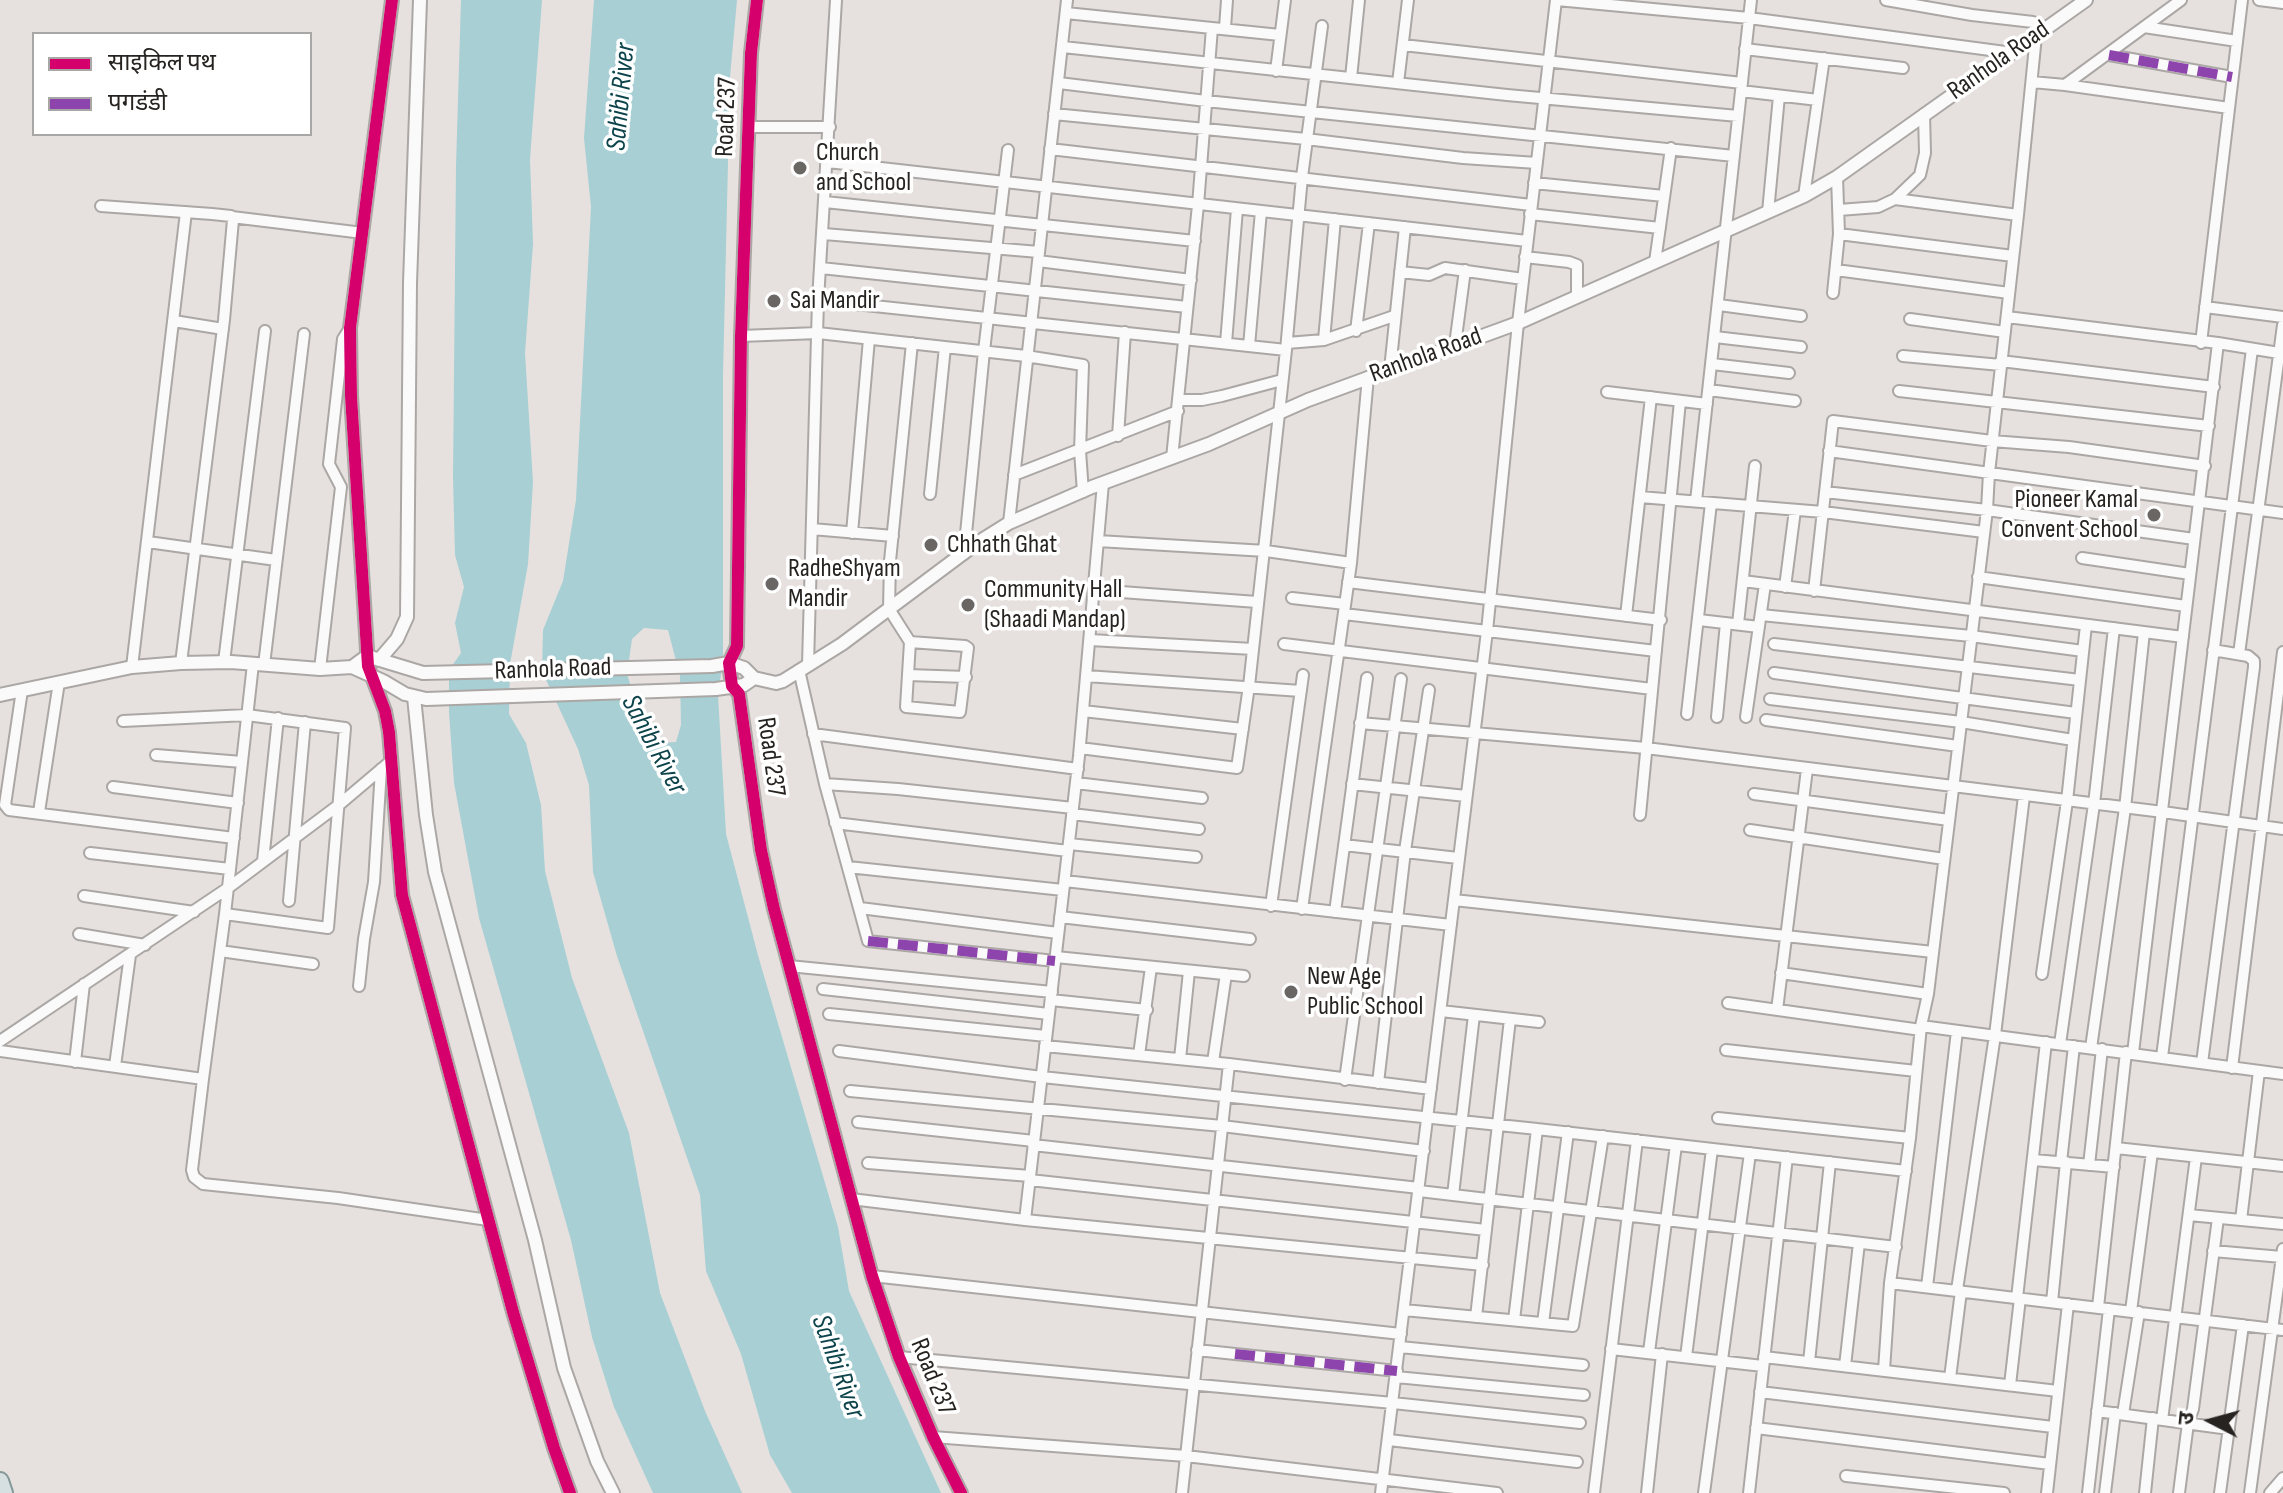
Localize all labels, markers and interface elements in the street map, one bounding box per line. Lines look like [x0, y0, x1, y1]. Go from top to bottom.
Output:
street label: Ranhola Road [1942, 15, 2056, 107]
legend [32, 32, 312, 136]
water label: Sahibi River [601, 42, 643, 152]
text: साइकिल पथ [108, 48, 216, 77]
street label: Road 237 [710, 77, 744, 157]
text: पगडंडी [108, 88, 167, 117]
place label: Church and School [816, 137, 911, 198]
marker: Church and School [791, 159, 809, 177]
place label: Sai Mandir [790, 285, 880, 317]
marker: Sai Mandir [765, 292, 783, 310]
street label: Ranhola Road [1366, 321, 1486, 391]
place label: Pioneer Kamal Convent School [2001, 484, 2138, 546]
marker: Pioneer Kamal Convent School [2145, 506, 2163, 524]
place label: Chhath Ghat [947, 529, 1057, 561]
marker: Chhath Ghat [922, 536, 940, 554]
place label: RadheShyam Mandir [788, 553, 901, 614]
place label: Community Hall (Shaadi Mandap) [984, 574, 1126, 636]
marker: RadheShyam Mandir [763, 575, 781, 593]
marker: Community Hall (Shaadi Mandap) [959, 596, 977, 614]
street label: Ranhola Road [494, 652, 612, 688]
water label: Sahibi River [613, 690, 693, 800]
street label: Road 237 [749, 715, 791, 799]
place label: New Age Public School [1307, 961, 1423, 1022]
marker: New Age Public School [1282, 983, 1300, 1001]
water label: Sahibi River [803, 1311, 871, 1423]
street label: Road 237 [903, 1334, 961, 1420]
north arrow [2171, 1381, 2251, 1461]
text: उ [2173, 1411, 2201, 1426]

